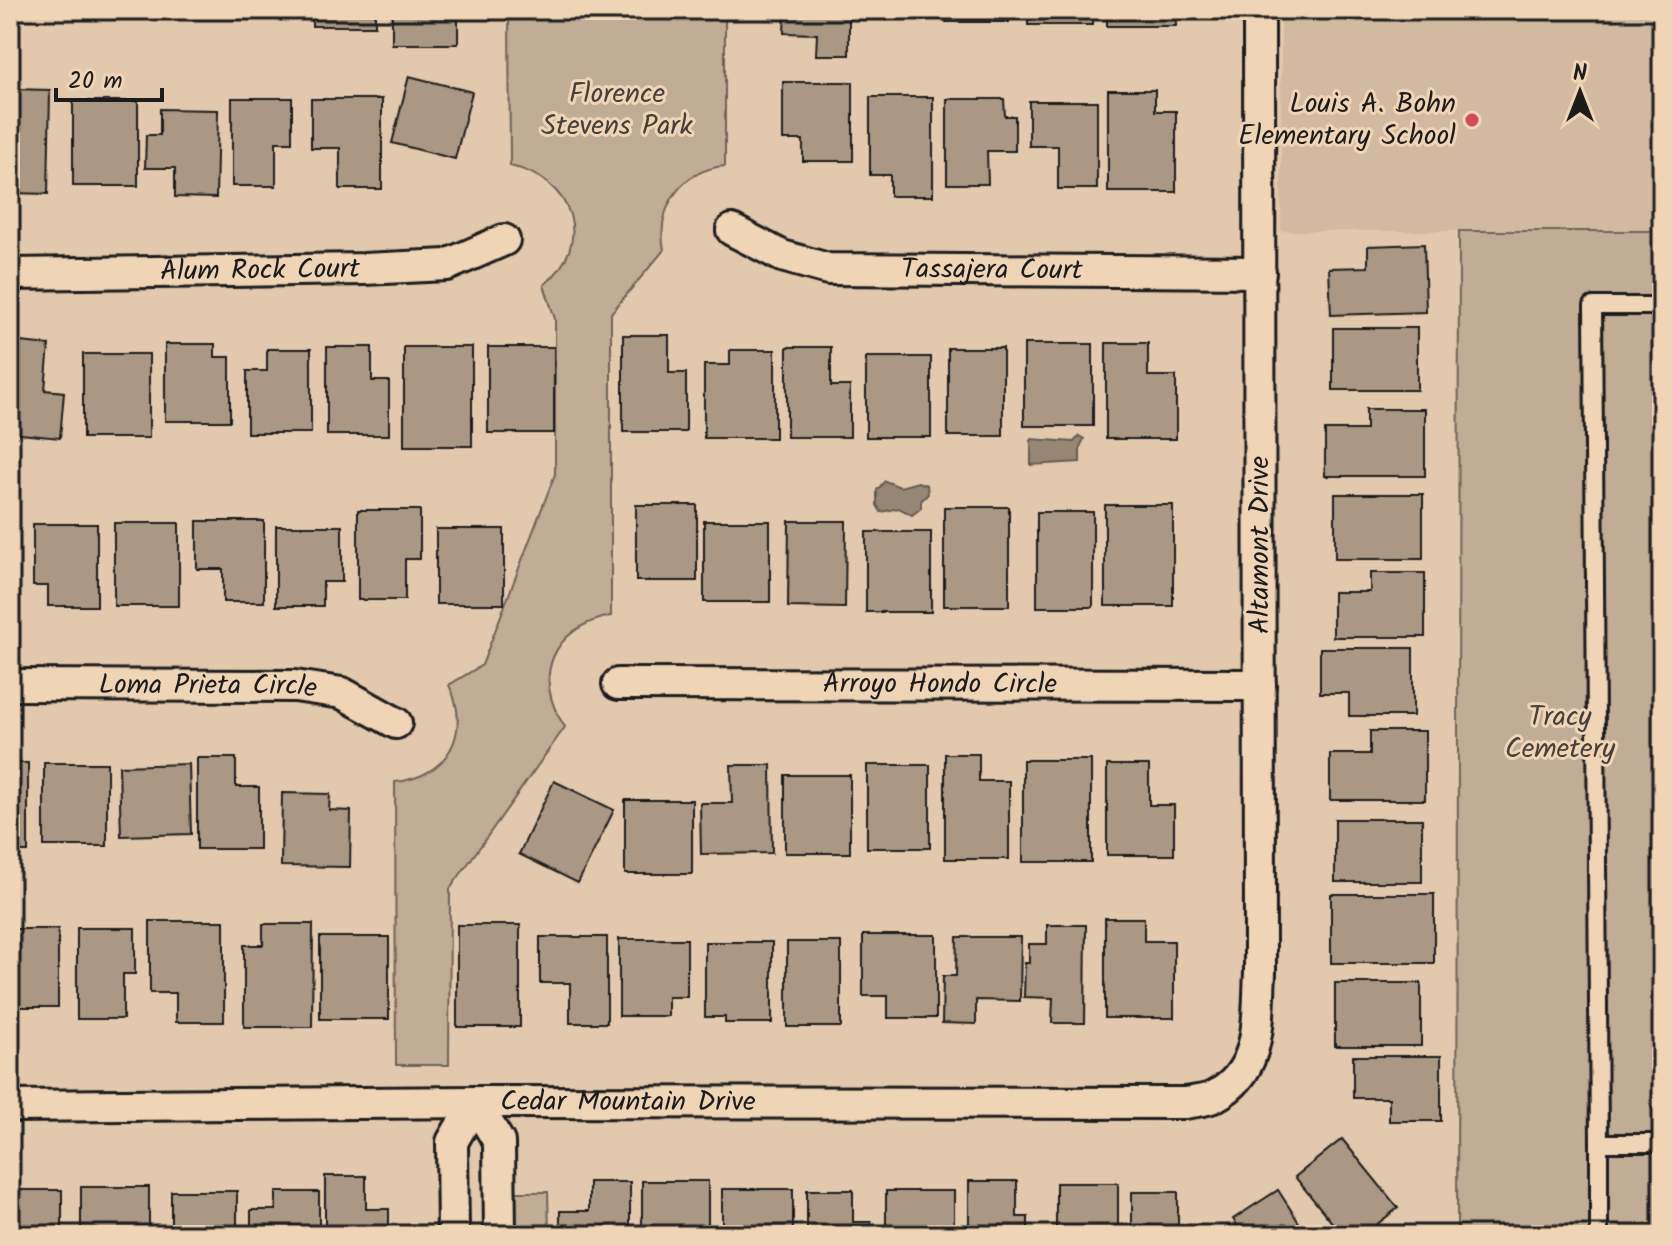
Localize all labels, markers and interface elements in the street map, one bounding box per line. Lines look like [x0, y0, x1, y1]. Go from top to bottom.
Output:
scale bar [56, 52, 162, 102]
north arrow [1540, 52, 1620, 132]
text: N [1573, 57, 1587, 92]
text: 20 m [68, 62, 123, 101]
park label: Florence Stevens Park [541, 72, 694, 149]
place label: Louis A. Bohn Elementary School [1238, 82, 1456, 159]
marker: Louis A. Bohn Elementary School [1463, 111, 1481, 129]
street label: Alum Rock Court [160, 247, 361, 294]
street label: Tassajera Court [901, 247, 1084, 293]
street label: Altamont Drive [1238, 455, 1283, 634]
street label: Arroyo Hondo Circle [823, 662, 1058, 707]
street label: Loma Prieta Circle [99, 663, 321, 712]
park label: Tracy Cemetery [1505, 695, 1616, 772]
street label: Cedar Mountain Drive [500, 1080, 756, 1125]

